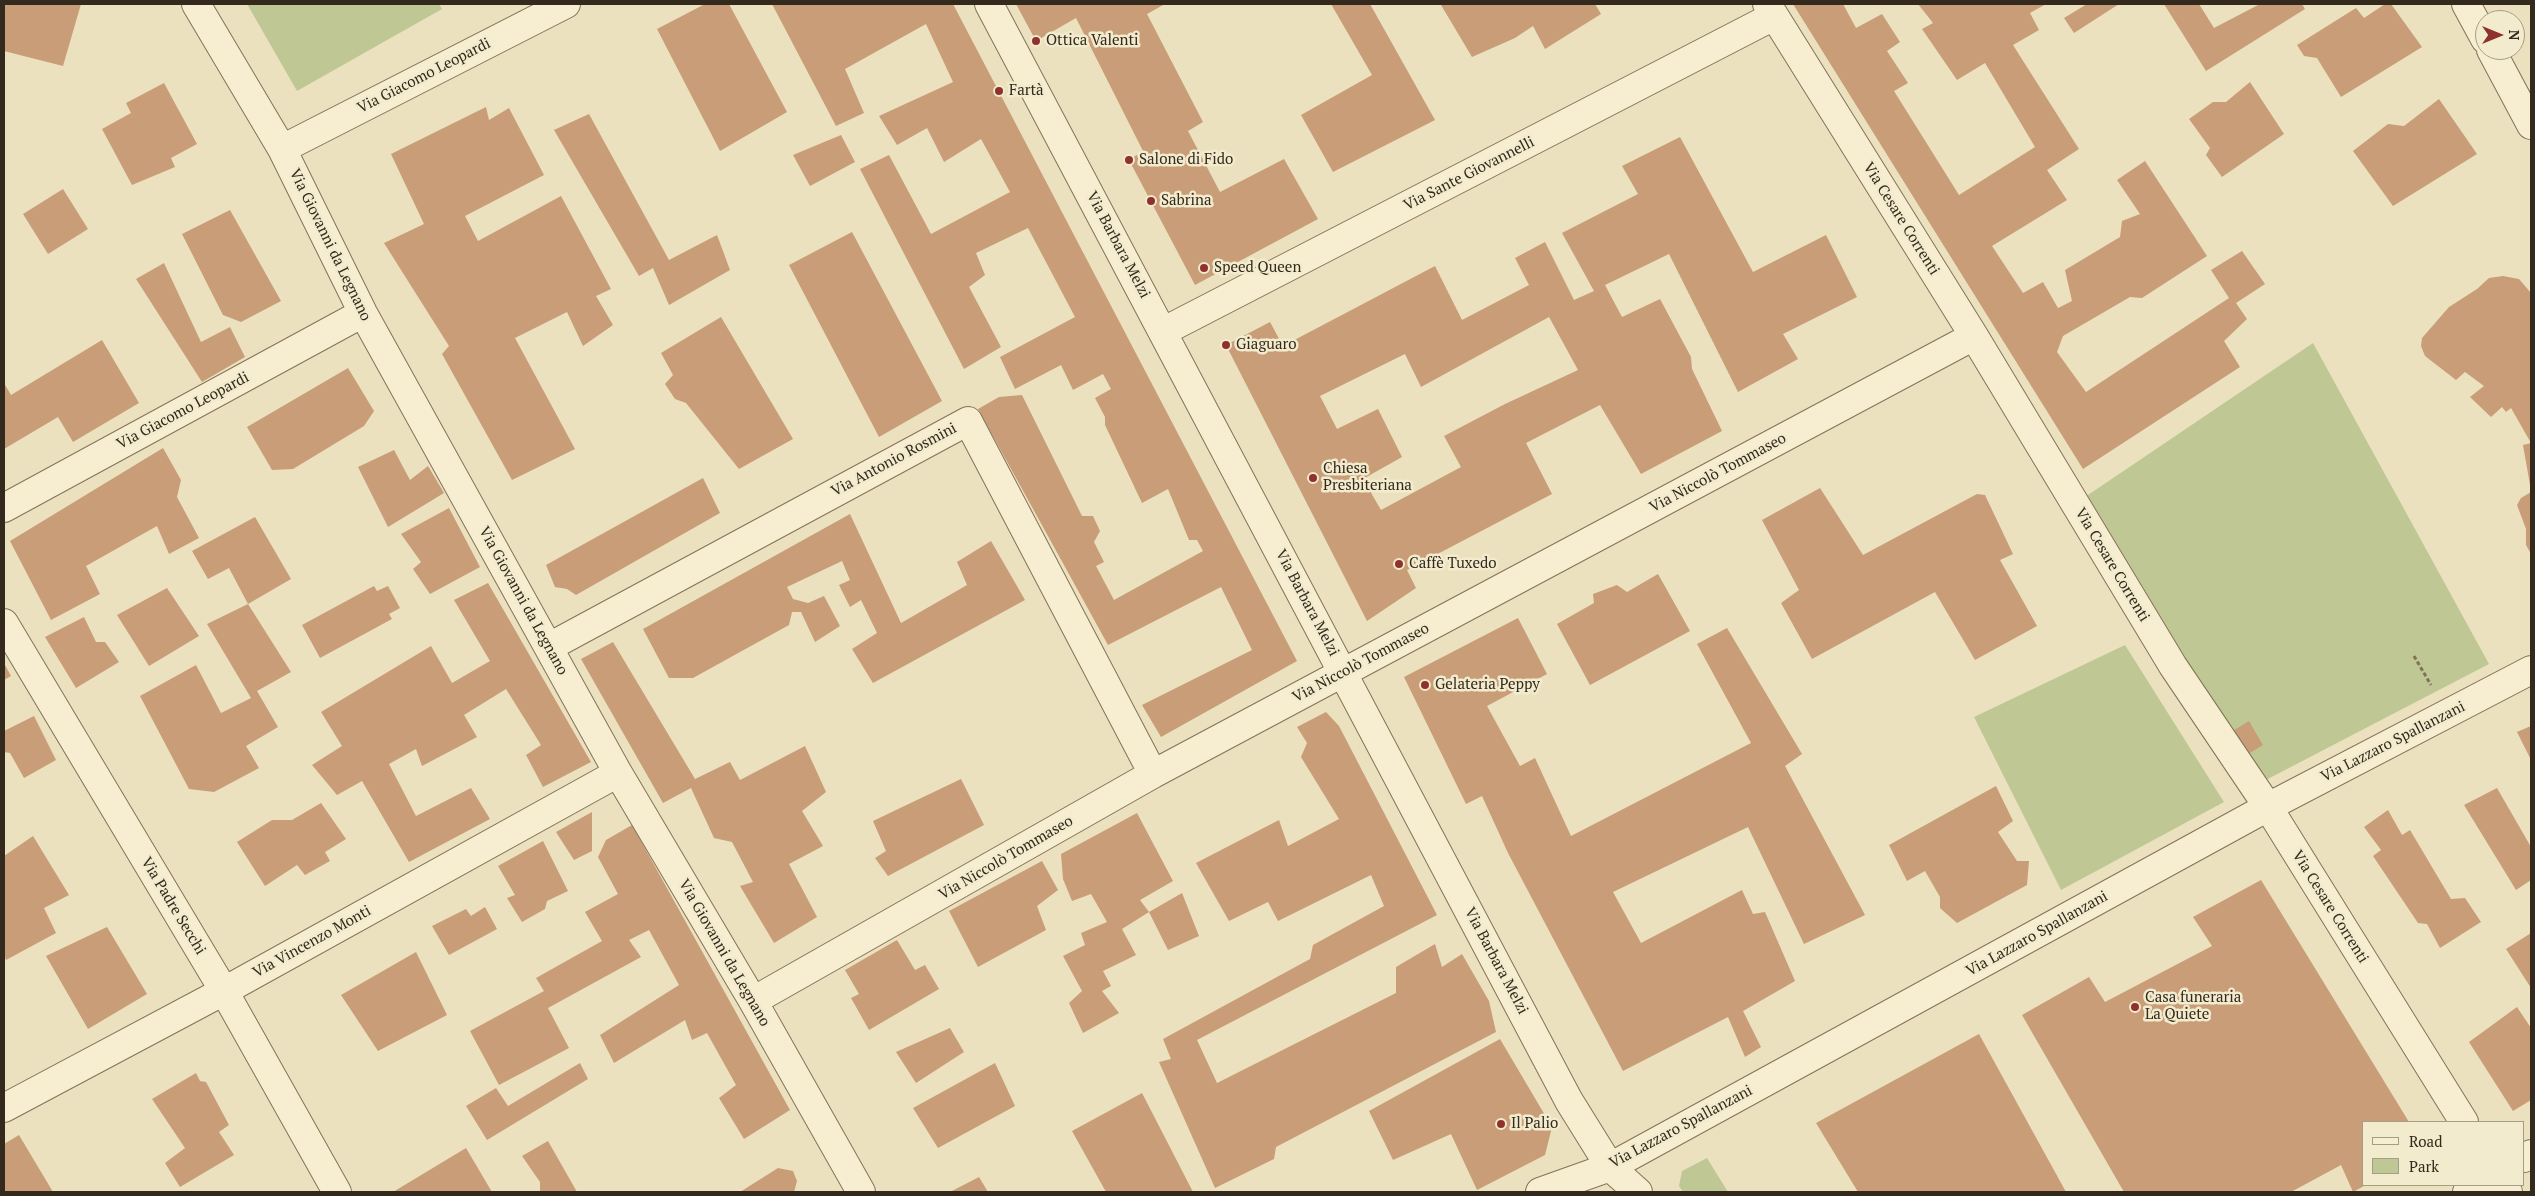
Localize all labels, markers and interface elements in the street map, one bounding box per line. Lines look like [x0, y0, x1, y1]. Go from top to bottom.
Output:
north arrow [2475, 10, 2525, 60]
text: N [2505, 30, 2524, 40]
place label: Ottica Valenti [1046, 32, 1139, 50]
street label: Via Giacomo Leopardi [354, 35, 494, 117]
marker: Ottica Valenti [1030, 35, 1042, 47]
place label: Fartà [1009, 82, 1044, 100]
marker: Fartà [993, 85, 1005, 97]
street label: Via Sante Giovannelli [1401, 133, 1537, 215]
place label: Salone di Fido [1139, 151, 1233, 169]
marker: Salone di Fido [1123, 154, 1135, 166]
street label: Via Cesare Correnti [1859, 159, 1943, 279]
street label: Via Giovanni da Legnano [285, 166, 375, 324]
street label: Via Barbara Melzi [1082, 189, 1154, 301]
place label: Sabrina [1161, 192, 1212, 210]
marker: Sabrina [1145, 195, 1157, 207]
place label: Speed Queen [1214, 259, 1301, 277]
marker: Speed Queen [1198, 262, 1210, 274]
place label: Giaguaro [1236, 336, 1297, 354]
marker: Giaguaro [1220, 339, 1232, 351]
street label: Via Giacomo Leopardi [114, 369, 252, 453]
street label: Via Antonio Rosmini [828, 419, 960, 501]
street label: Via Niccolò Tommaseo [1647, 429, 1789, 517]
place label: Chiesa Presbiteriana [1323, 460, 1412, 495]
marker: Chiesa Presbiteriana [1307, 472, 1319, 484]
street label: Via Cesare Correnti [2071, 505, 2153, 625]
street label: Via Giovanni da Legnano [475, 524, 571, 678]
street label: Via Barbara Melzi [1271, 547, 1343, 659]
place label: Caffè Tuxedo [1409, 555, 1497, 573]
marker: Caffè Tuxedo [1393, 558, 1405, 570]
street label: Via Niccolò Tommaseo [1290, 619, 1432, 707]
place label: Gelateria Peppy [1435, 676, 1540, 694]
marker: Gelateria Peppy [1419, 679, 1431, 691]
street label: Via Lazzaro Spallanzani [2318, 698, 2468, 786]
street label: Via Niccolò Tommaseo [936, 812, 1076, 904]
street label: Via Cesare Correnti [2288, 847, 2372, 967]
street label: Via Padre Secchi [137, 854, 209, 958]
street label: Via Giovanni da Legnano [674, 876, 774, 1030]
street label: Via Lazzaro Spallanzani [1963, 888, 2111, 980]
street label: Via Vincenzo Monti [250, 902, 374, 982]
street label: Via Barbara Melzi [1460, 905, 1532, 1017]
place label: Casa funeraria La Quiete [2145, 989, 2241, 1024]
marker: Casa funeraria La Quiete [2129, 1001, 2141, 1013]
street label: Via Lazzaro Spallanzani [1606, 1082, 1756, 1172]
place label: Il Palio [1511, 1115, 1558, 1133]
marker: Il Palio [1495, 1118, 1507, 1130]
legend [2362, 1121, 2525, 1186]
text: Road [2409, 1131, 2442, 1151]
text: Park [2409, 1156, 2439, 1176]

